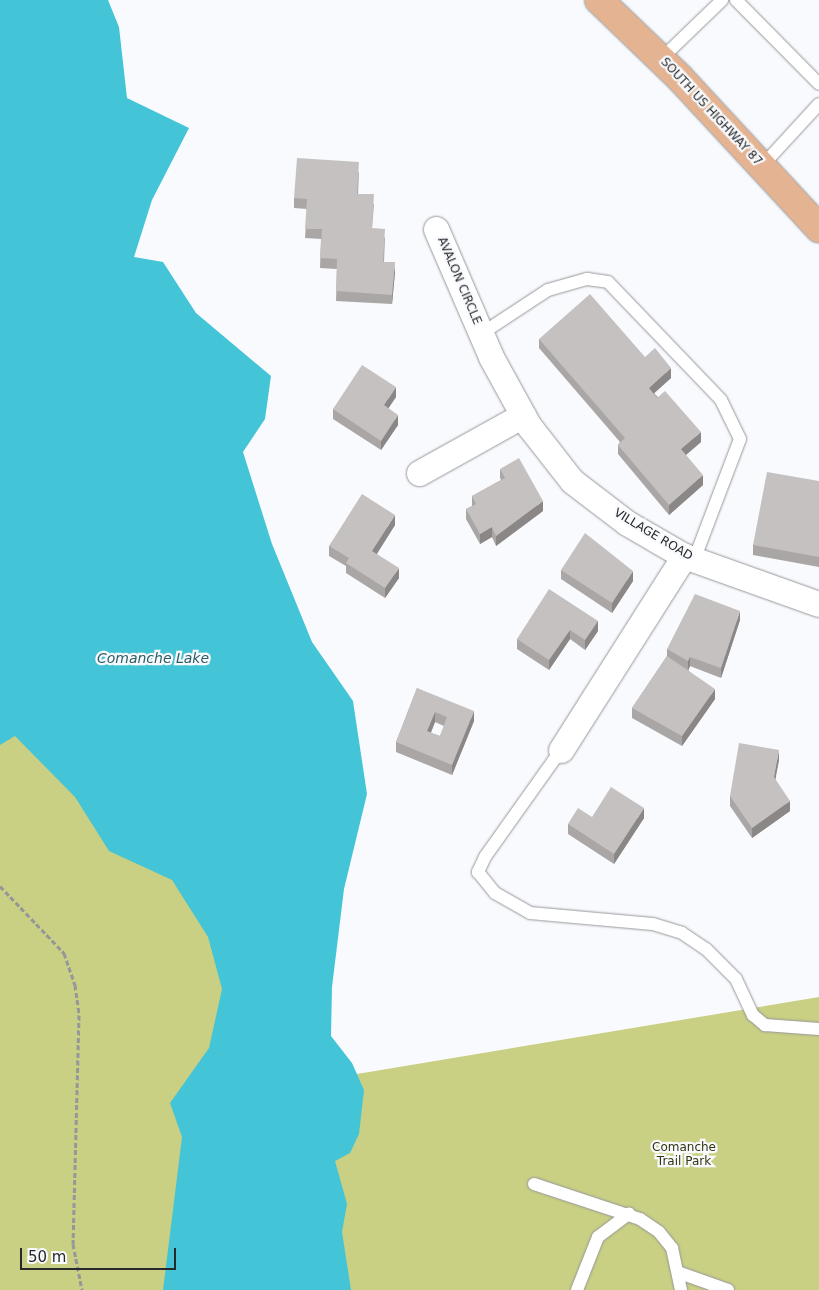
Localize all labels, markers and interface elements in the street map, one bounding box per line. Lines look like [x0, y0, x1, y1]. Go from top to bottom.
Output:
street label: SOUTH US HIGHWAY 87 [657, 55, 765, 169]
street label: AVALON CIRCLE [434, 235, 484, 327]
street label: VILLAGE ROAD [611, 506, 695, 564]
water label: Comanche Lake [97, 650, 209, 666]
park label: Comanche Trail Park [652, 1141, 716, 1169]
scale bar [22, 1238, 179, 1270]
text: 50 m [28, 1248, 66, 1266]

